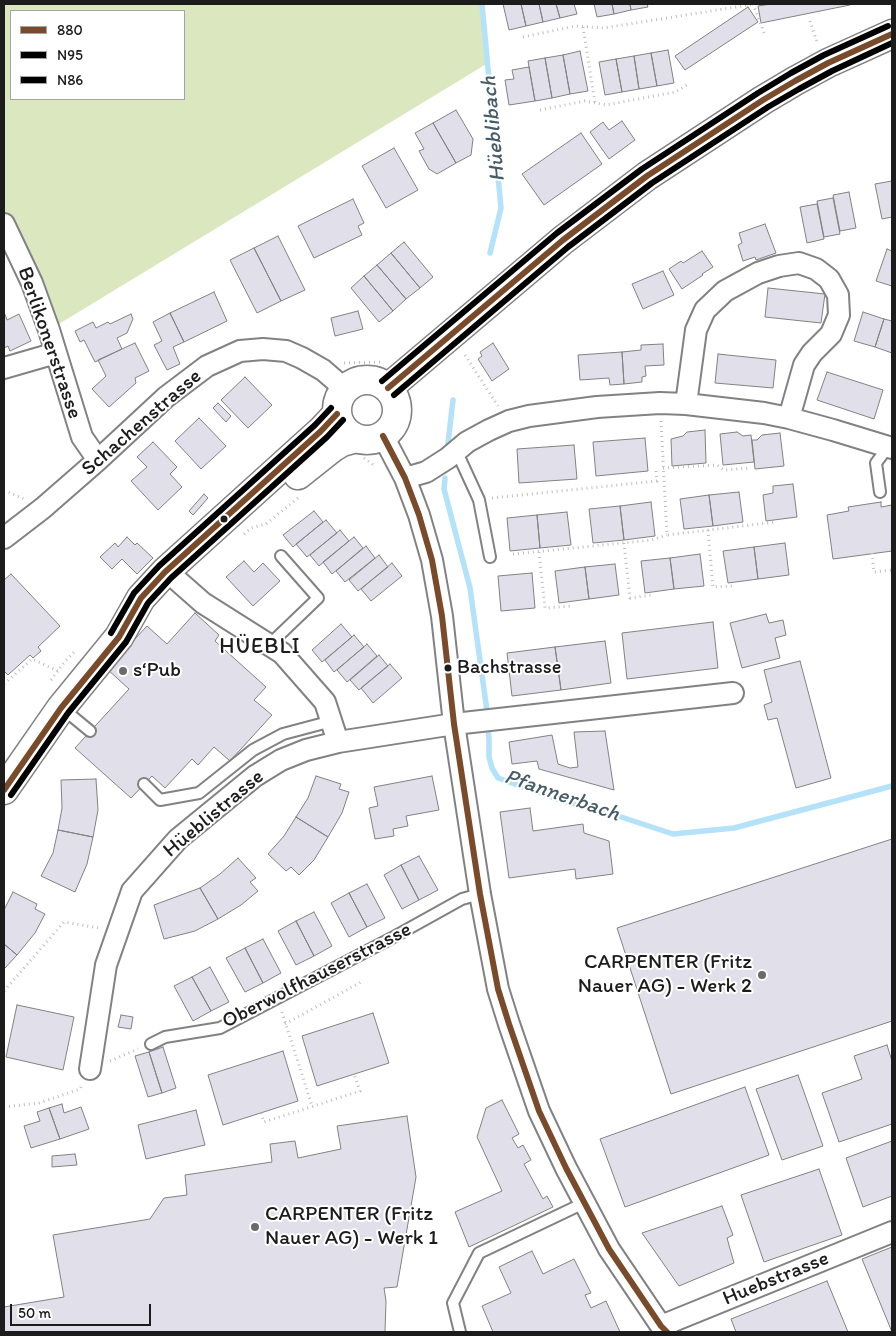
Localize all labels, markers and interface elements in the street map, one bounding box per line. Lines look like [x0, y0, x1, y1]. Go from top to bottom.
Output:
legend [10, 10, 185, 100]
text: 880 [57, 21, 83, 39]
text: N95 [57, 46, 83, 64]
text: N86 [57, 71, 83, 89]
water label: Hüeblibach [476, 75, 512, 183]
street label: Berlikonerstrasse [11, 264, 87, 422]
street label: Schachenstrasse [77, 364, 207, 482]
unlabelled marker [219, 514, 229, 524]
district label: HÜEBLI [220, 634, 300, 660]
place label: Bachstrasse [457, 656, 561, 680]
place label: s‘Pub [133, 658, 181, 684]
marker: Bachstrasse [443, 663, 453, 673]
marker: s‘Pub [117, 665, 129, 677]
water label: Pfannerbach [501, 764, 623, 828]
street label: Hüeblistrasse [159, 765, 269, 863]
street label: Oberwolfhauserstrasse [218, 917, 416, 1035]
place label: CARPENTER (Fritz Nauer AG) - Werk 2 [578, 950, 752, 1000]
marker: CARPENTER (Fritz Nauer AG) - Werk 2 [756, 969, 768, 981]
place label: CARPENTER (Fritz Nauer AG) - Werk 1 [265, 1202, 438, 1252]
marker: CARPENTER (Fritz Nauer AG) - Werk 1 [249, 1221, 261, 1233]
street label: Huebstrasse [719, 1246, 833, 1312]
scale bar [12, 1294, 154, 1326]
text: 50 m [18, 1304, 51, 1322]

